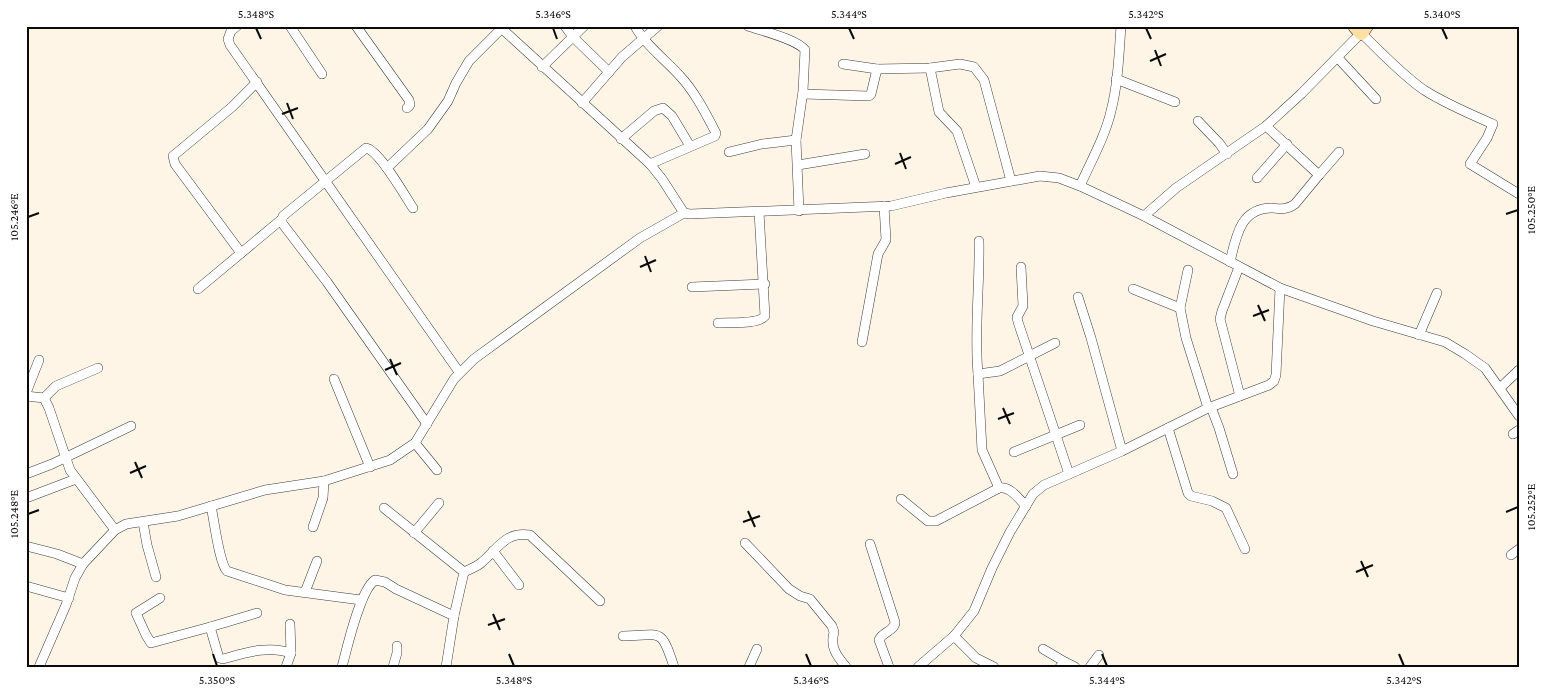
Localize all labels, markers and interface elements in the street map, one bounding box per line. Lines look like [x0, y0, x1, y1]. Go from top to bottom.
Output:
text: 5.348°S [238, 7, 275, 21]
text: 5.346°S [535, 7, 571, 21]
text: 5.344°S [831, 7, 867, 21]
text: 5.342°S [1128, 7, 1164, 21]
text: 5.340°S [1424, 7, 1461, 21]
text: 105.250°E [1524, 186, 1538, 234]
text: 105.246°E [7, 193, 21, 241]
text: 105.252°E [1524, 483, 1538, 530]
text: 105.248°E [7, 490, 21, 538]
text: 5.350°S [199, 673, 236, 687]
text: 5.348°S [496, 673, 533, 687]
text: 5.346°S [793, 673, 829, 687]
text: 5.344°S [1089, 673, 1125, 687]
text: 5.342°S [1386, 673, 1422, 687]

